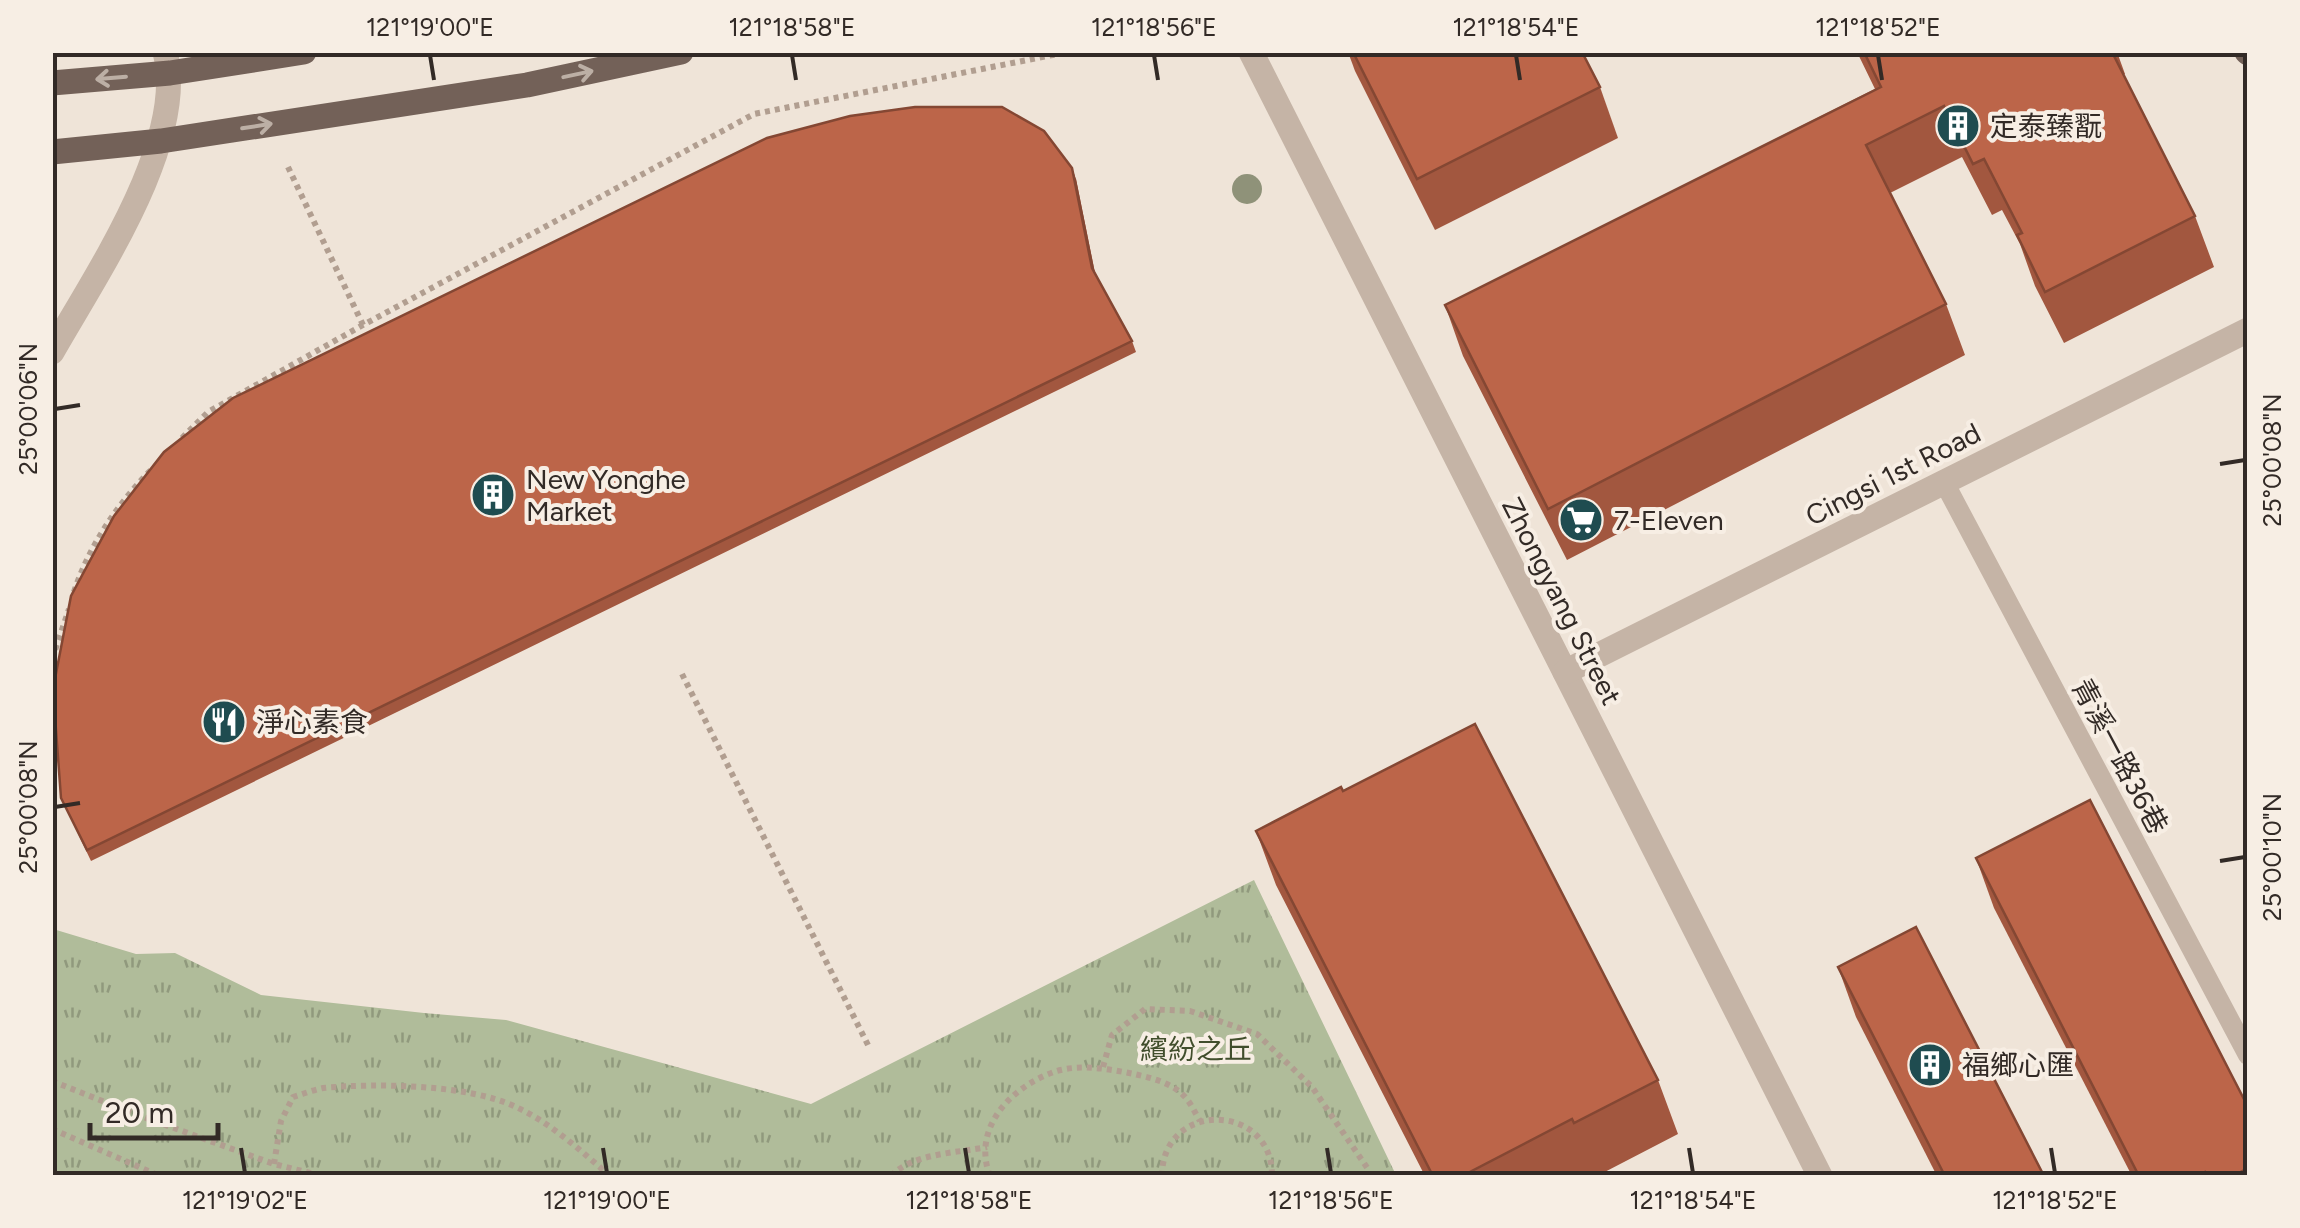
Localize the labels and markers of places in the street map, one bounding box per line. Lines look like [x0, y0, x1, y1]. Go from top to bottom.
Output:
building icon: 定泰臻翫 [1935, 103, 1981, 149]
place label: 定泰臻翫 [1990, 109, 2102, 143]
place label: New Yonghe Market [526, 462, 686, 528]
building icon: New Yonghe Market [470, 472, 516, 518]
supermarket icon: 7-Eleven [1558, 497, 1604, 543]
place label: 7-Eleven [1614, 503, 1724, 537]
restaurant icon: 淨心素食 [201, 699, 247, 745]
place label: 淨心素食 [256, 705, 368, 739]
building icon: 福鄉心匯 [1907, 1042, 1953, 1088]
place label: 福鄉心匯 [1962, 1048, 2074, 1082]

